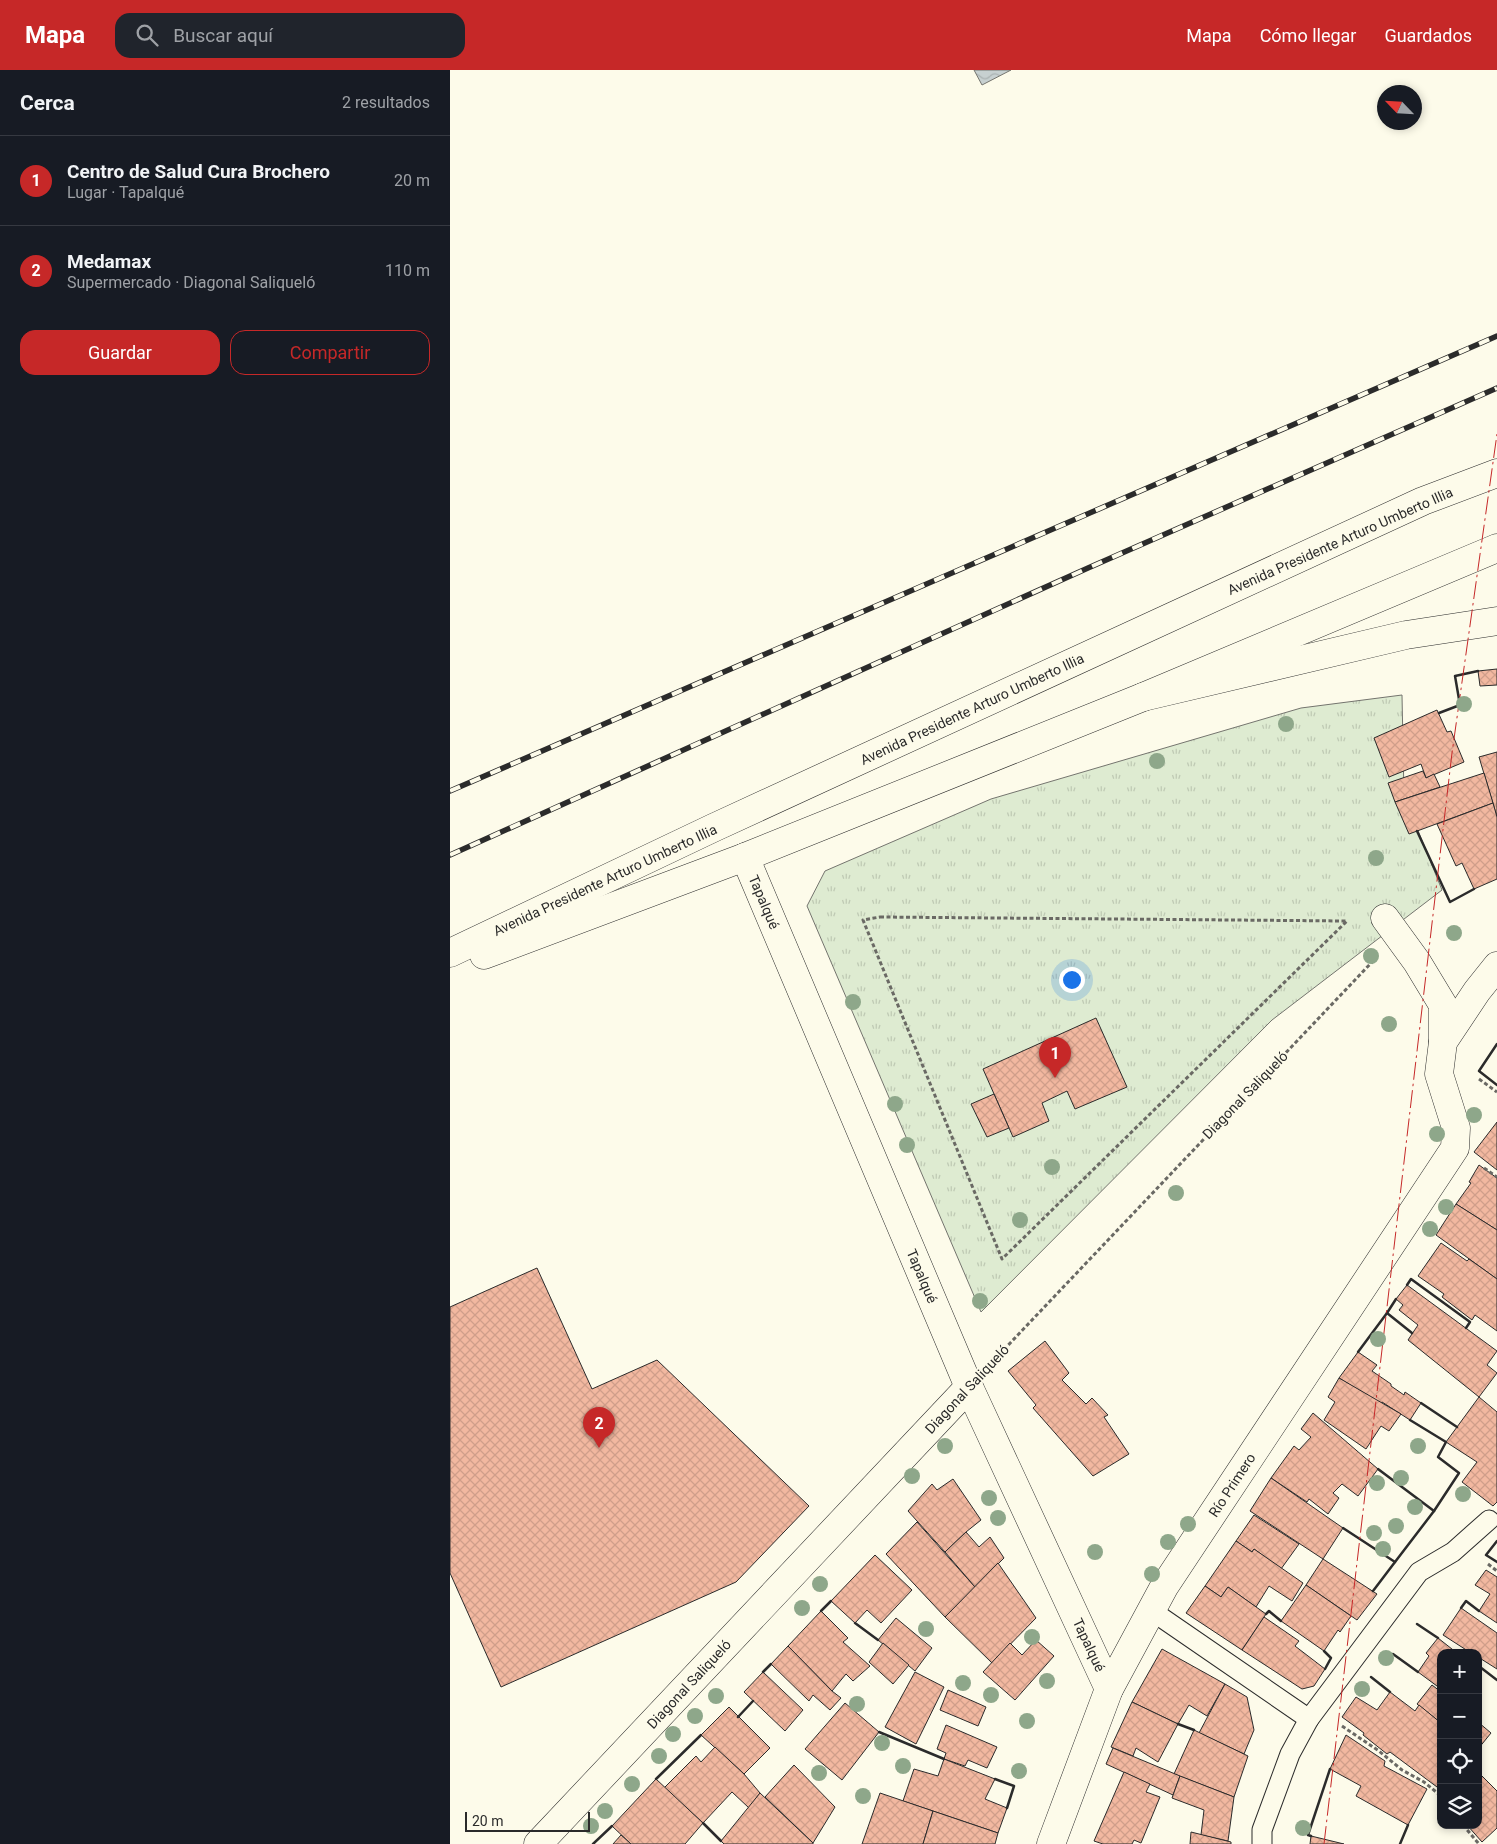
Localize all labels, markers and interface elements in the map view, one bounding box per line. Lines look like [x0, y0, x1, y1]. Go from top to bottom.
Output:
search box [115, 13, 465, 58]
text: Mapa [25, 21, 85, 49]
icon: search [133, 21, 161, 49]
text: Buscar aquí [173, 24, 273, 47]
text: Mapa [1186, 25, 1232, 46]
text: Cómo llegar [1260, 25, 1356, 46]
text: Guardados [1384, 25, 1472, 46]
north arrow [1377, 85, 1422, 130]
text: Cerca [20, 91, 75, 115]
text: 2 resultados [342, 93, 430, 112]
text: Centro de Salud Cura Brochero [67, 160, 330, 183]
text: 1 [31, 171, 41, 190]
text: 20 m [394, 171, 430, 190]
text: Lugar · Tapalqué [67, 183, 184, 202]
text: Medamax [67, 250, 151, 273]
text: 2 [31, 261, 41, 280]
text: 110 m [385, 261, 430, 280]
text: Supermercado · Diagonal Saliqueló [67, 273, 315, 292]
button: Guardar [20, 330, 220, 375]
button: Compartir [230, 330, 430, 375]
street label: Avenida Presidente Arturo Umberto Illia [1225, 484, 1455, 598]
street label: Avenida Presidente Arturo Umberto Illia [858, 650, 1086, 768]
street label: Avenida Presidente Arturo Umberto Illia [491, 821, 719, 939]
street label: Tapalqué [745, 873, 783, 931]
your location [1059, 967, 1085, 993]
pin: 1 [1039, 1037, 1071, 1078]
street label: Diagonal Saliqueló [1199, 1048, 1291, 1142]
street label: Tapalqué [903, 1247, 941, 1305]
street label: Diagonal Saliqueló [922, 1341, 1012, 1437]
pin: 2 [583, 1407, 615, 1448]
street label: Río Primero [1205, 1450, 1259, 1520]
street label: Tapalqué [1070, 1616, 1108, 1674]
street label: Diagonal Saliqueló [644, 1636, 734, 1732]
map controls [1437, 1649, 1482, 1829]
button: + [1437, 1649, 1482, 1694]
button: − [1437, 1694, 1482, 1739]
button: locate [1437, 1739, 1482, 1784]
button: layers [1437, 1784, 1482, 1829]
scale bar [465, 1809, 590, 1832]
text: 20 m [472, 1813, 504, 1829]

